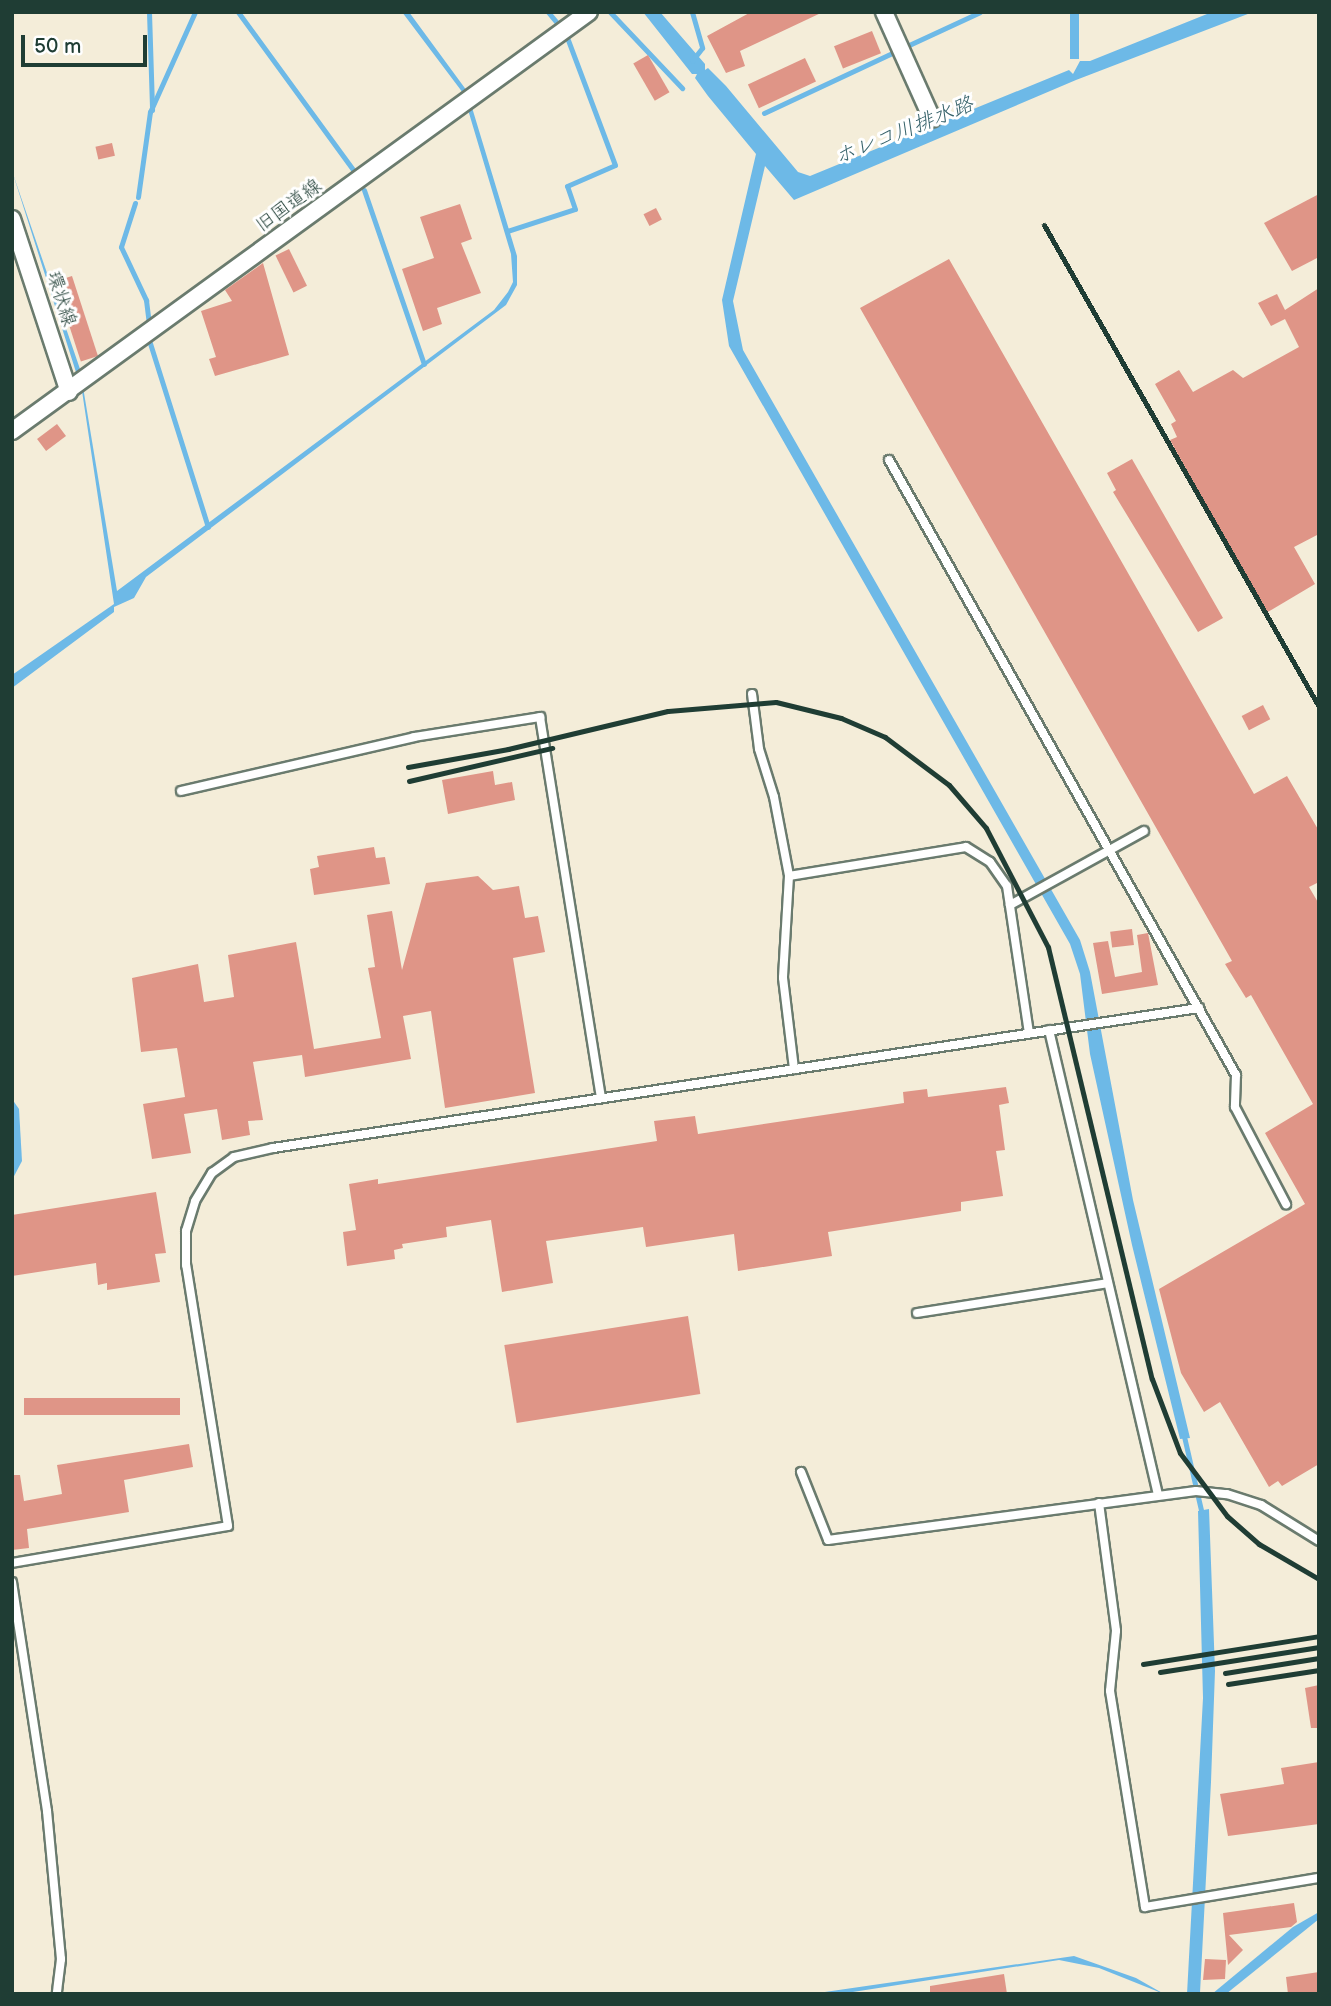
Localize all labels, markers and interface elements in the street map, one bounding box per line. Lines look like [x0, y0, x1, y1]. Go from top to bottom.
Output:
scale bar [24, 21, 150, 65]
text: 50 m [34, 34, 81, 59]
water label: ホレコ川排水路 [831, 92, 977, 170]
street label: 旧国道線 [252, 174, 326, 238]
street label: 環状線 [41, 268, 81, 330]

